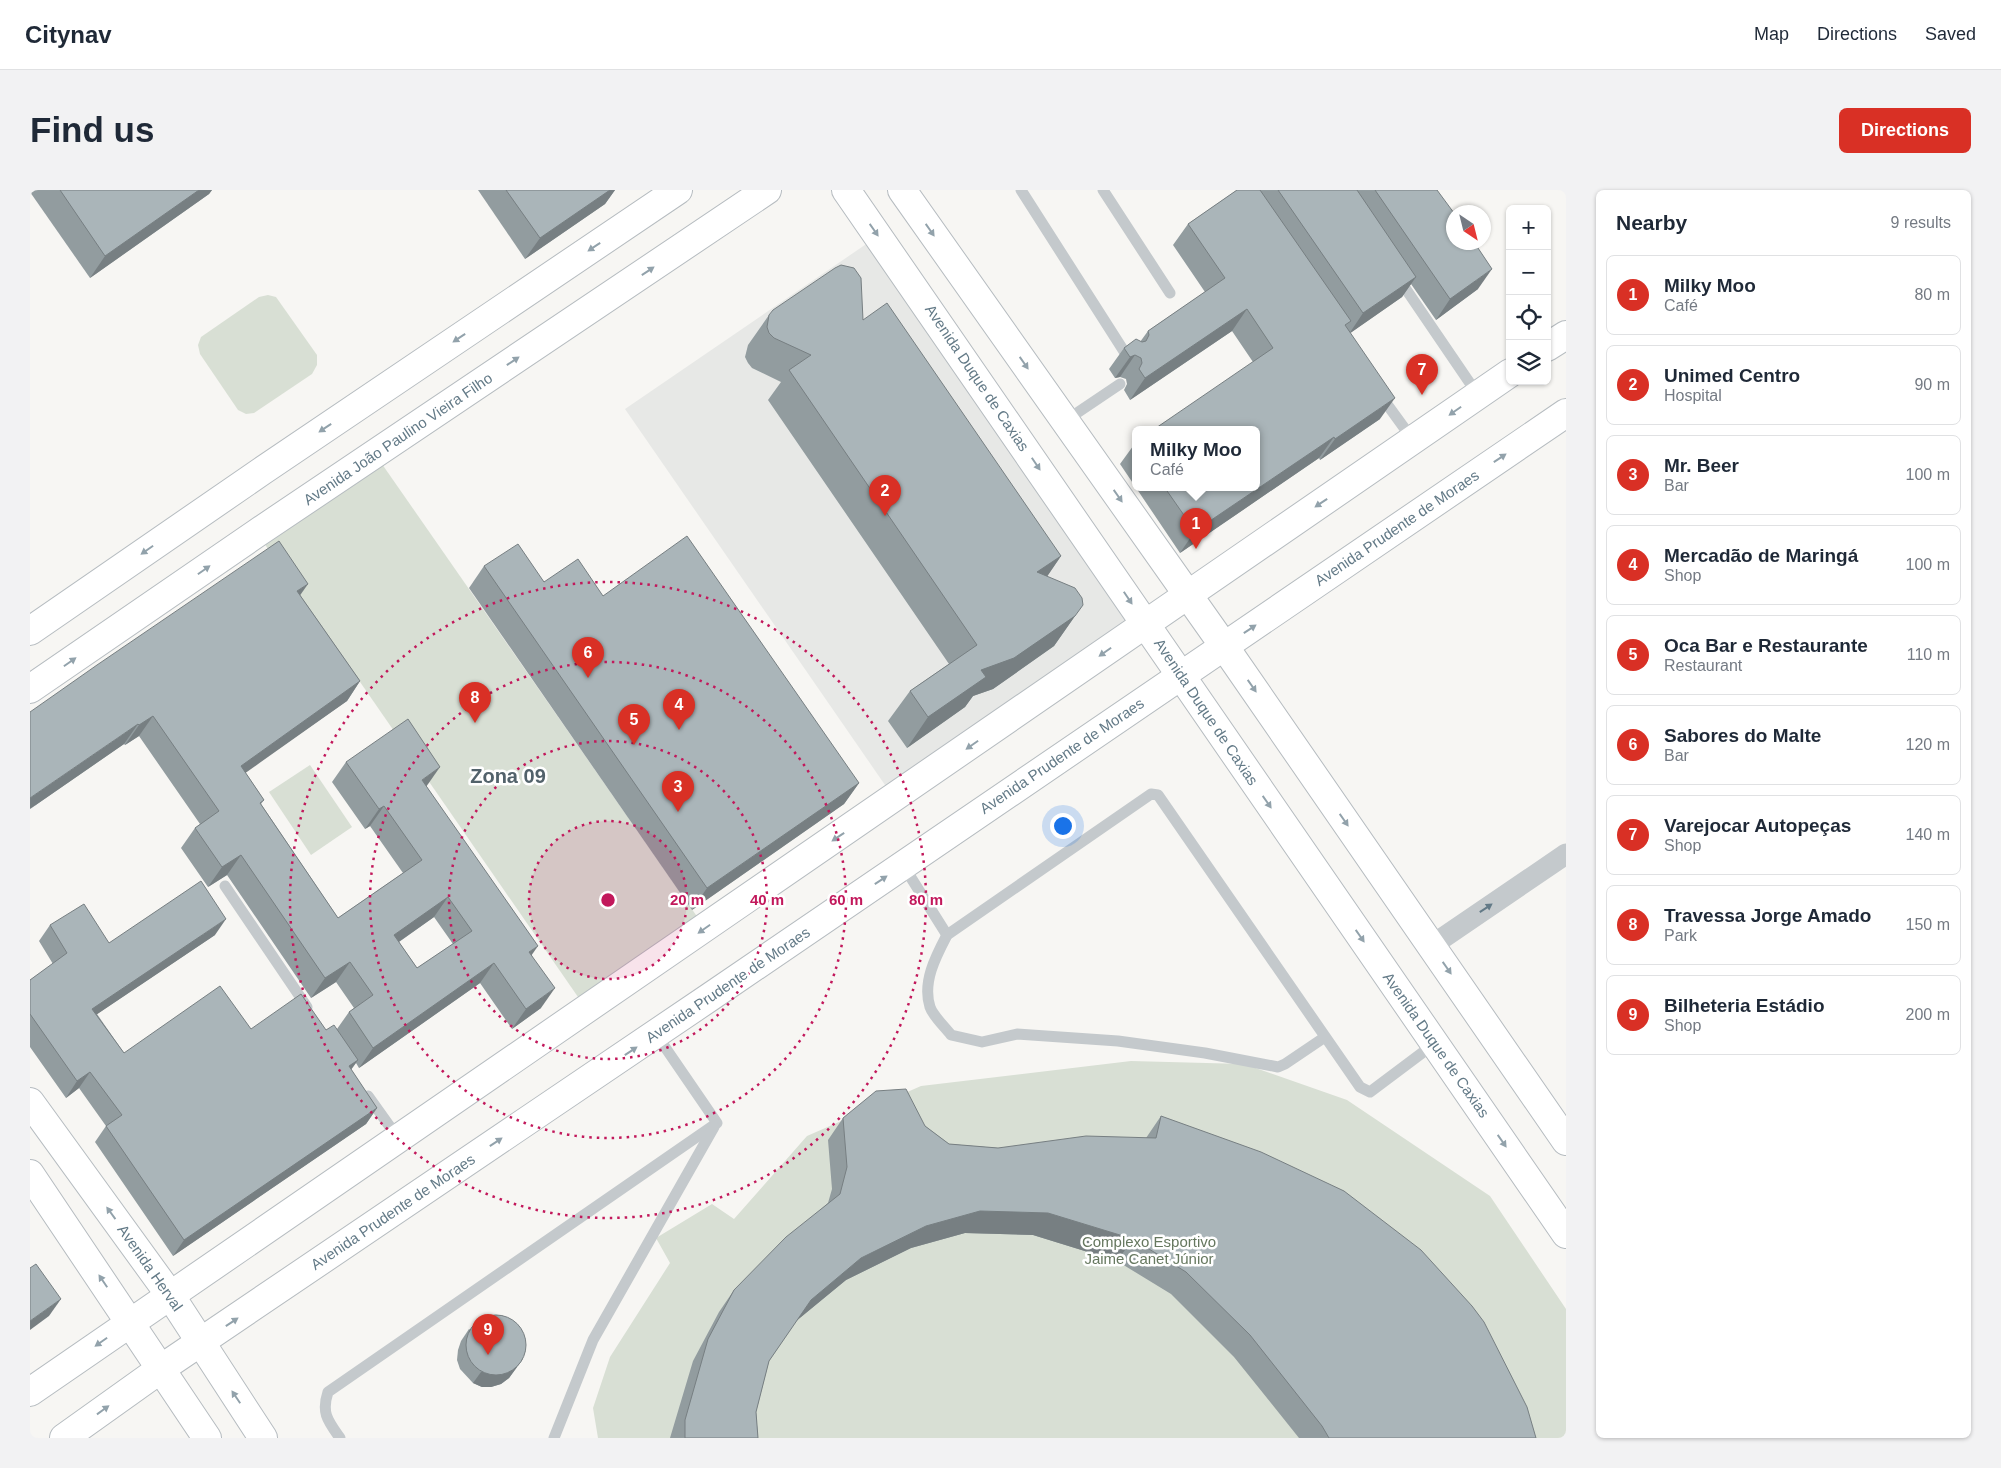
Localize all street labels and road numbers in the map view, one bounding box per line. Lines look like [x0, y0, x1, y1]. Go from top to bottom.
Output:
street label: Avenida Duque de Caxias [922, 301, 1033, 454]
street label: Avenida João Paulino Vieira Filho [300, 369, 495, 508]
street label: Avenida Prudente de Moraes [1312, 466, 1482, 589]
street label: Avenida Duque de Caxias [1151, 635, 1262, 788]
street label: Avenida Prudente de Moraes [977, 694, 1147, 817]
street label: Avenida Prudente de Moraes [643, 923, 813, 1046]
street label: Avenida Duque de Caxias [1380, 969, 1493, 1121]
street label: Avenida Prudente de Moraes [308, 1150, 478, 1273]
street label: Avenida Herval [114, 1221, 186, 1314]

